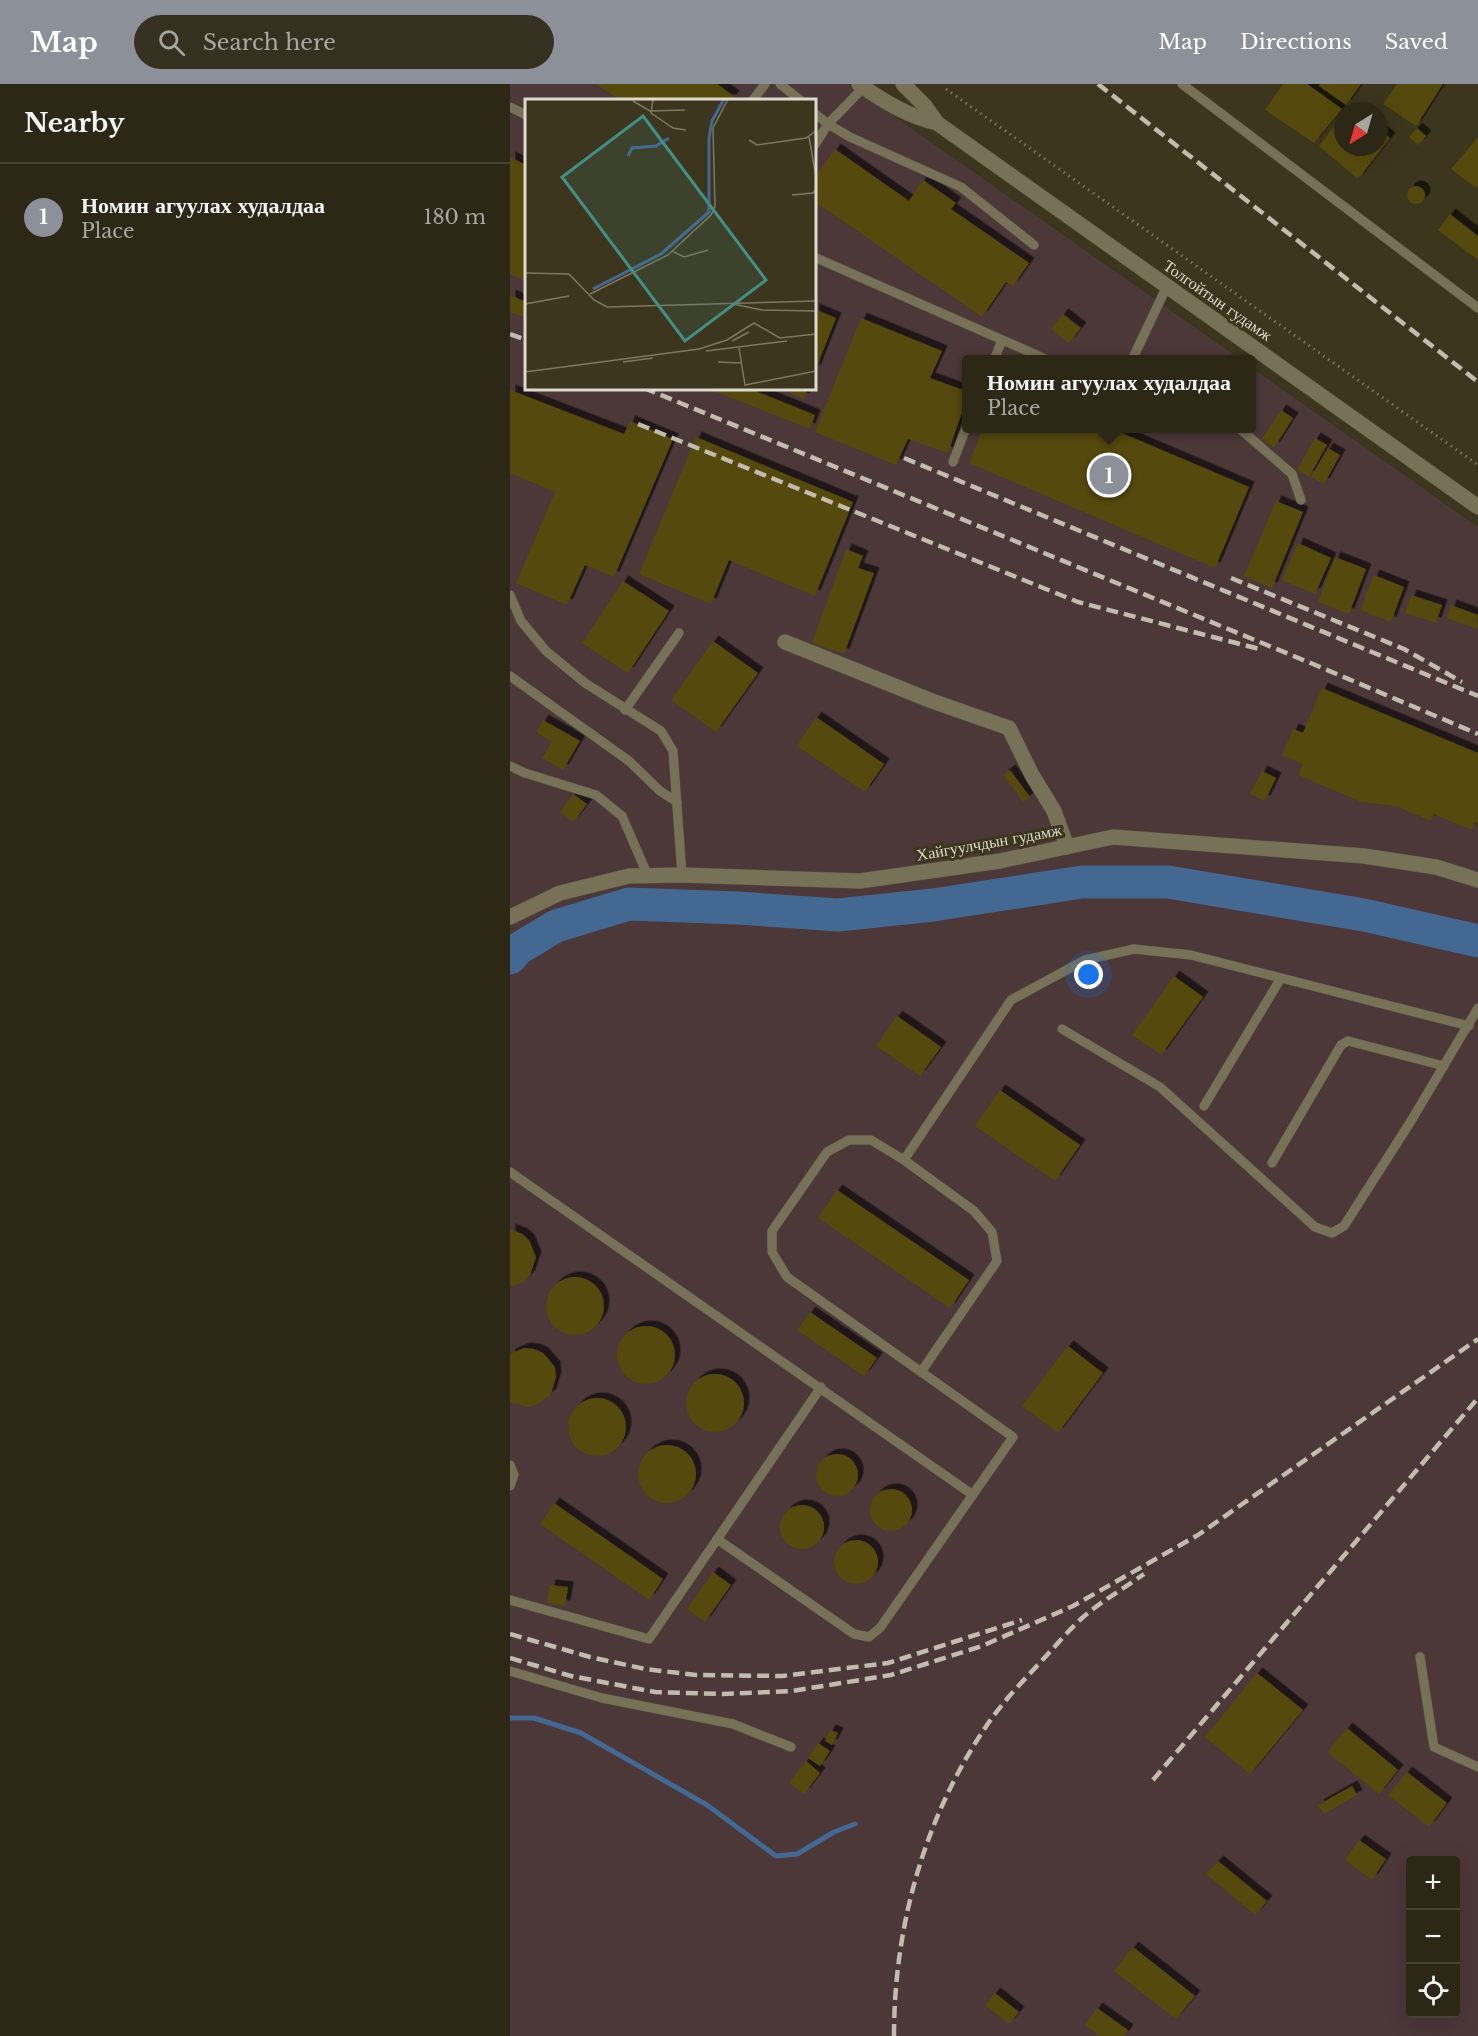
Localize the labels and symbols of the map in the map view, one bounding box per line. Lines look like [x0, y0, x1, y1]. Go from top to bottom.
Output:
inset map [525, 99, 816, 390]
north arrow [1334, 102, 1388, 156]
street label: Толгойтын гудамж [1160, 255, 1277, 345]
pin: 1 [1090, 452, 1128, 498]
street label: Хайгуулчдын гудамж [915, 819, 1064, 865]
your location [1074, 960, 1103, 989]

